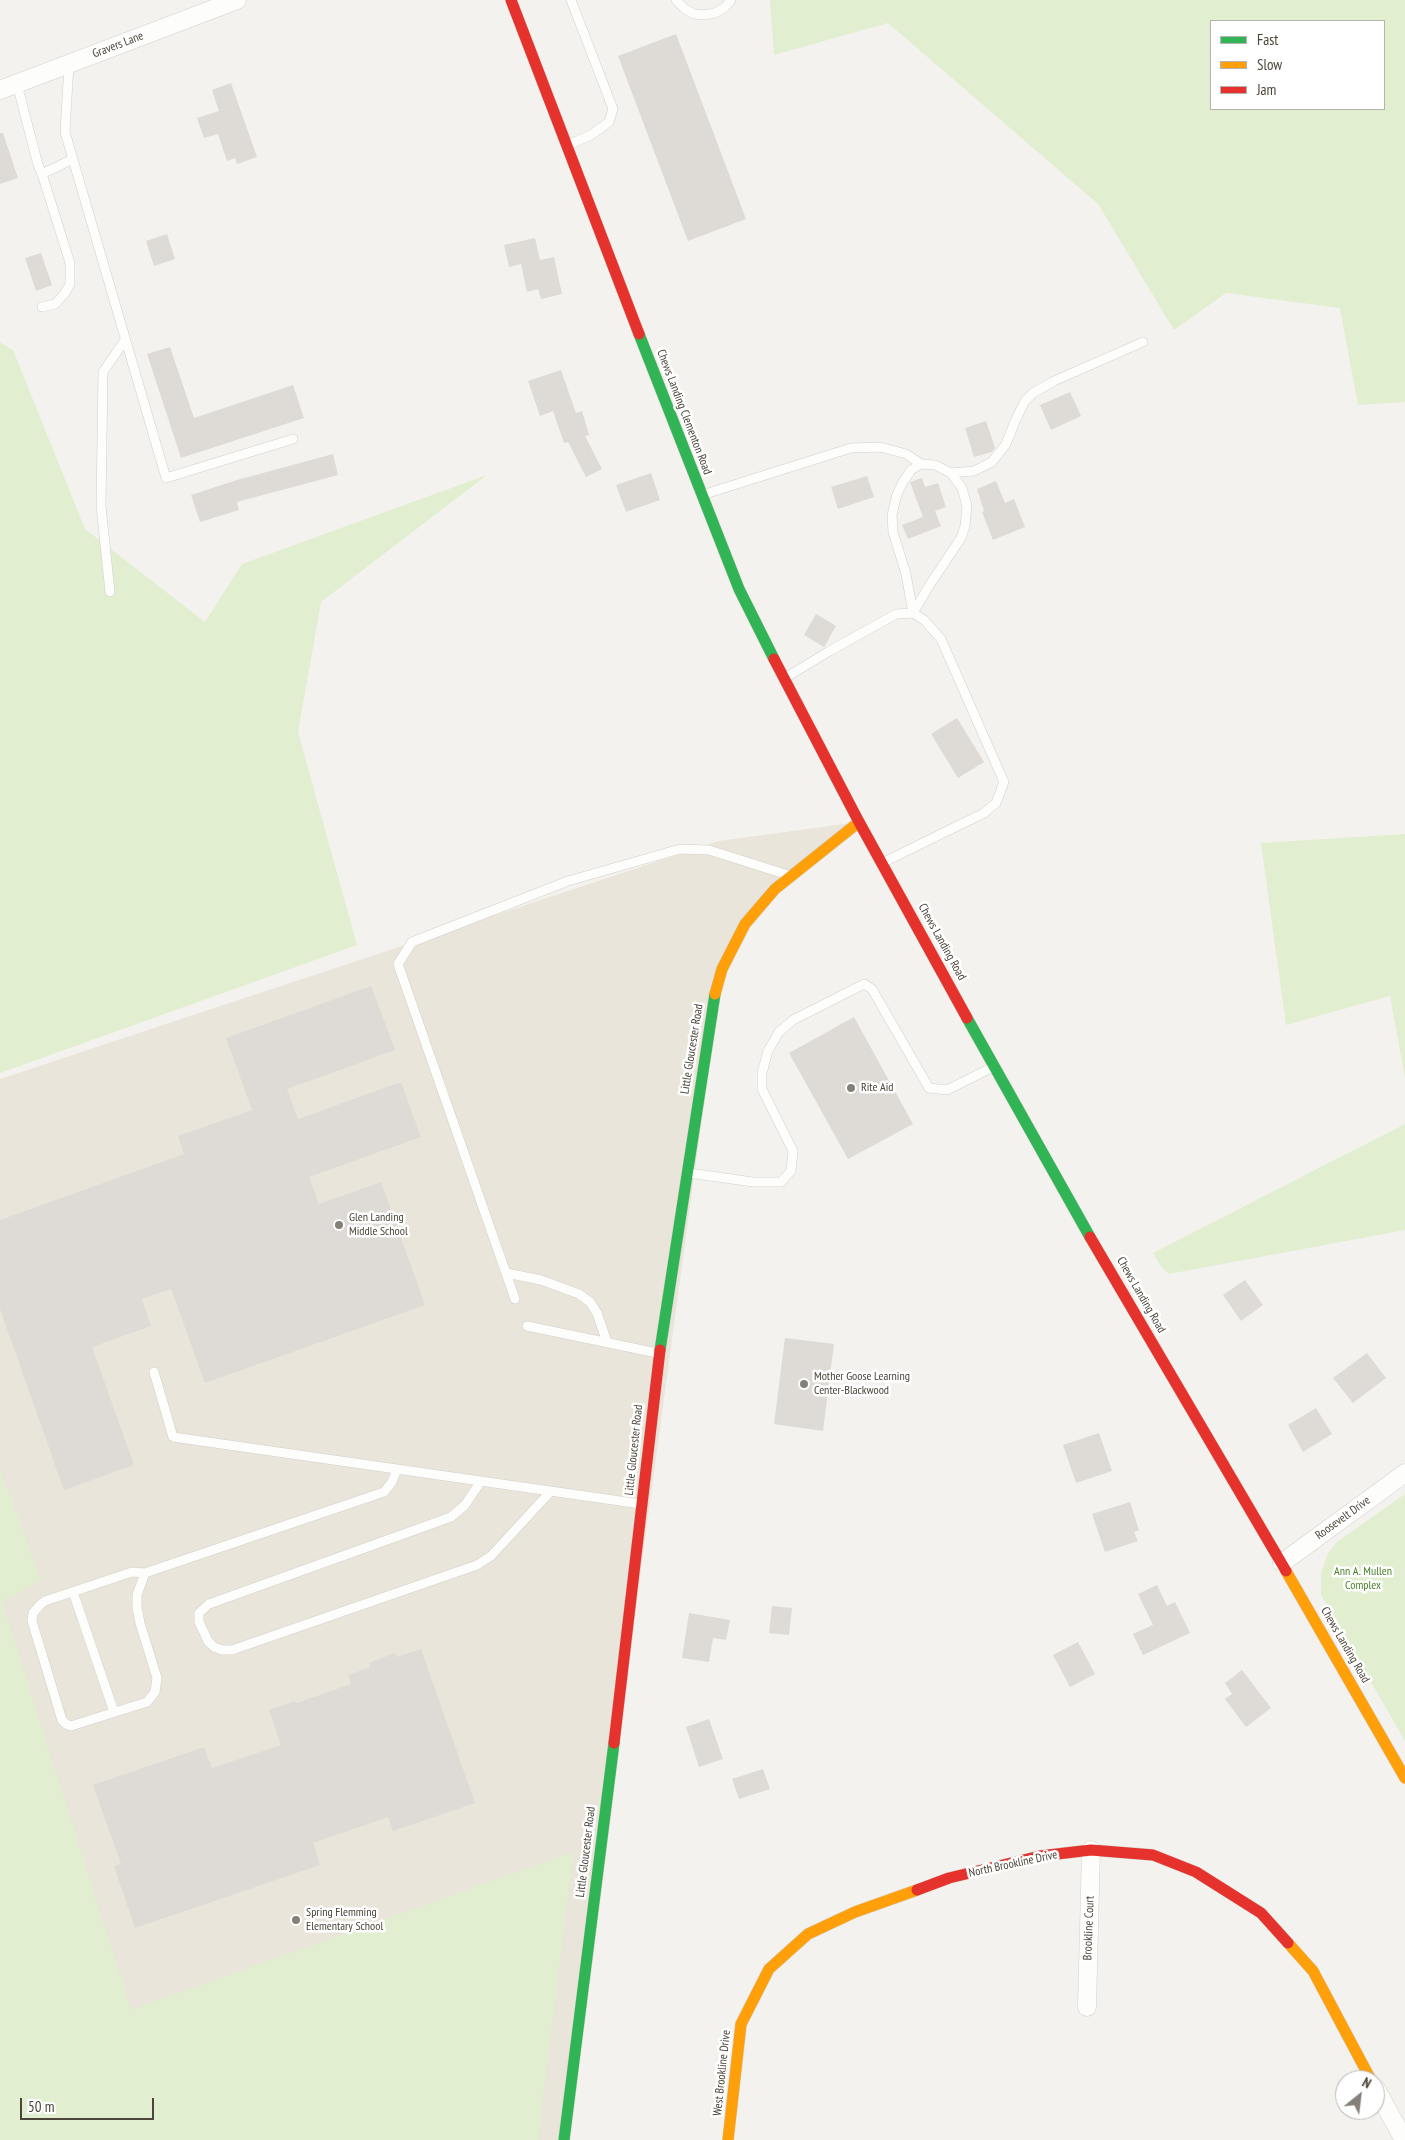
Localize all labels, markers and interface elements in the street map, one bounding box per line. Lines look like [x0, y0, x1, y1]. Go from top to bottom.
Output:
legend [1210, 20, 1385, 110]
street label: Gravers Lane [91, 29, 145, 61]
text: Fast [1257, 30, 1278, 49]
text: Slow [1257, 55, 1282, 74]
text: Jam [1257, 80, 1276, 99]
street label: Chews Landing Clementon Road [653, 347, 715, 477]
street label: Chews Landing Road [915, 901, 969, 983]
street label: Little Gloucester Road [678, 1003, 706, 1095]
place label: Rite Aid [861, 1081, 894, 1095]
marker: Rite Aid [845, 1082, 857, 1094]
place label: Glen Landing Middle School [349, 1211, 408, 1239]
marker: Glen Landing Middle School [333, 1219, 345, 1231]
street label: Chews Landing Road [1113, 1254, 1169, 1336]
place label: Mother Goose Learning Center-Blackwood [814, 1370, 910, 1398]
marker: Mother Goose Learning Center-Blackwood [798, 1378, 810, 1390]
street label: Little Gloucester Road [622, 1404, 646, 1496]
street label: Roosevelt Drive [1313, 1493, 1373, 1543]
park label: Ann A. Mullen Complex [1334, 1565, 1392, 1593]
street label: Chews Landing Road [1317, 1604, 1373, 1686]
street label: Little Gloucester Road [573, 1806, 599, 1898]
street label: North Brookline Drive [967, 1848, 1059, 1880]
street label: Brookline Court [1081, 1895, 1097, 1961]
place label: Spring Flemming Elementary School [306, 1906, 383, 1934]
marker: Spring Flemming Elementary School [290, 1914, 302, 1926]
street label: West Brookline Drive [710, 2029, 734, 2117]
north arrow [1335, 2070, 1385, 2120]
text: N [1359, 2073, 1374, 2092]
scale bar [22, 2088, 156, 2120]
text: 50 m [28, 2097, 54, 2116]

